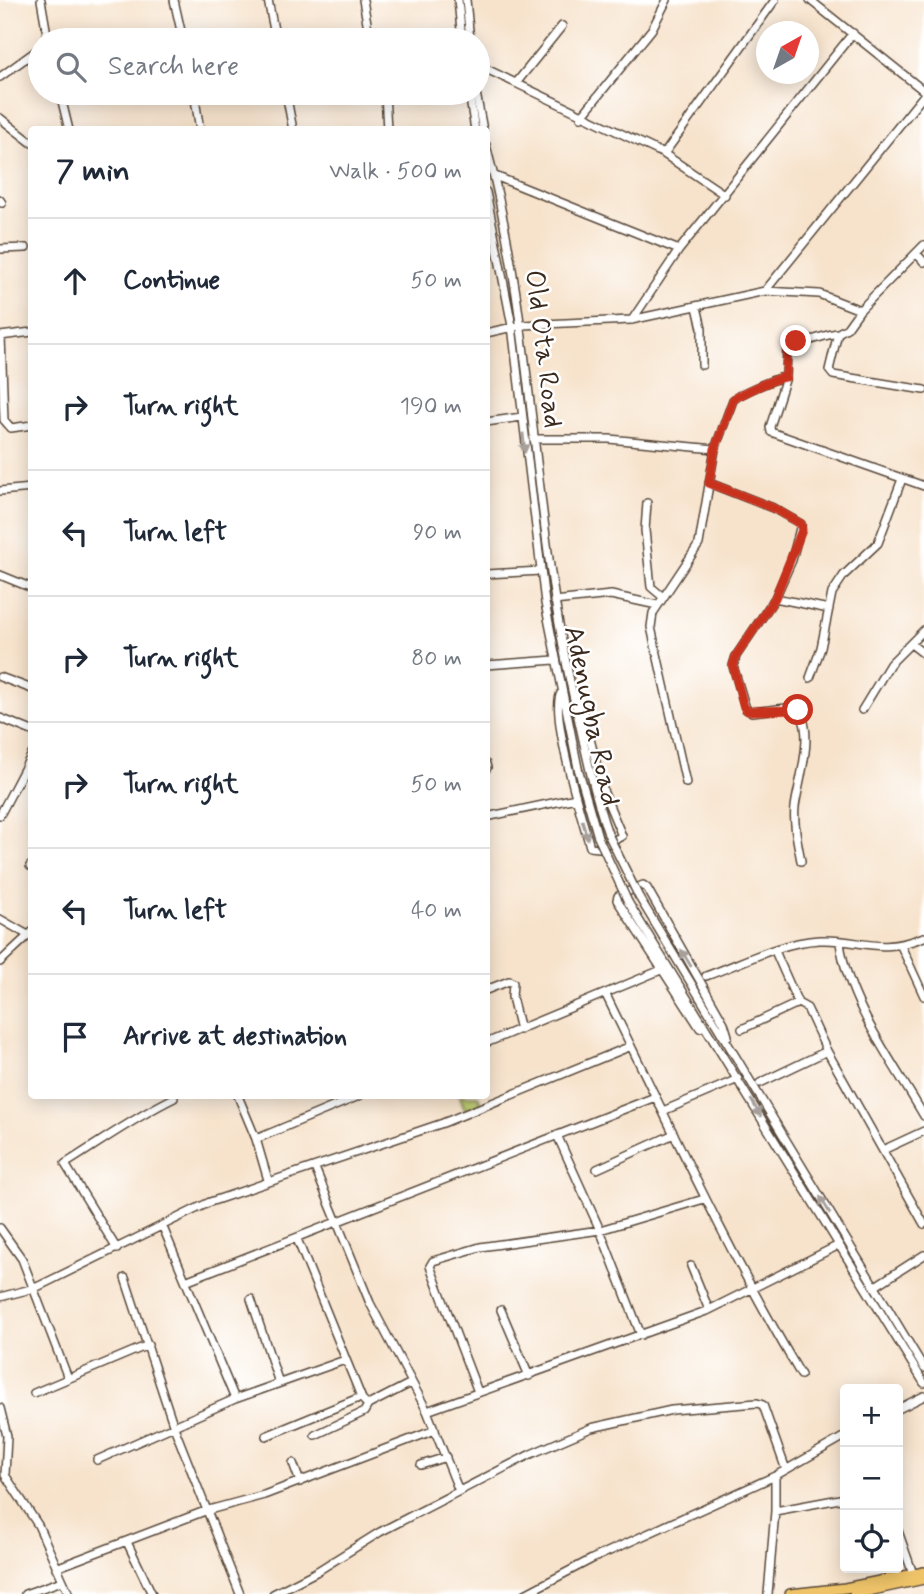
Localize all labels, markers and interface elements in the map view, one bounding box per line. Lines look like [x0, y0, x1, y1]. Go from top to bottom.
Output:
north arrow [756, 21, 819, 84]
search box [28, 28, 490, 105]
icon: search [52, 48, 90, 86]
text: Search here [108, 50, 239, 84]
text: 7 min [56, 152, 130, 191]
text: Walk · 500 m [329, 157, 462, 187]
icon: ahead [56, 262, 94, 300]
text: Continue [123, 264, 220, 298]
text: 50 m [411, 266, 462, 296]
street label: Old Ota Road [515, 268, 571, 430]
route end [780, 325, 811, 356]
icon: right [56, 388, 94, 426]
text: Turn right [123, 390, 239, 424]
text: 190 m [400, 392, 462, 422]
one-way arrow [519, 432, 530, 454]
icon: left [56, 514, 94, 552]
text: Turn left [123, 516, 227, 550]
text: 90 m [413, 518, 462, 548]
street label: Adenugba Road [552, 622, 628, 810]
icon: right [56, 640, 94, 678]
text: Turn right [123, 642, 239, 676]
text: 80 m [411, 644, 462, 674]
route start [782, 694, 813, 725]
icon: right [56, 766, 94, 804]
text: Turn right [123, 768, 239, 802]
text: 50 m [411, 770, 462, 800]
one-way arrow [581, 819, 591, 840]
icon: left [56, 892, 94, 930]
text: Turn left [123, 894, 227, 928]
text: 40 m [411, 896, 462, 926]
one-way arrow [679, 949, 692, 968]
icon: arrive [56, 1018, 94, 1056]
text: Arrive at destination [123, 1020, 347, 1054]
one-way arrow [750, 1099, 763, 1118]
one-way arrow [819, 1195, 832, 1214]
map controls [840, 1384, 903, 1573]
button: + [840, 1384, 903, 1447]
button: − [840, 1447, 903, 1510]
button: locate [840, 1510, 903, 1573]

